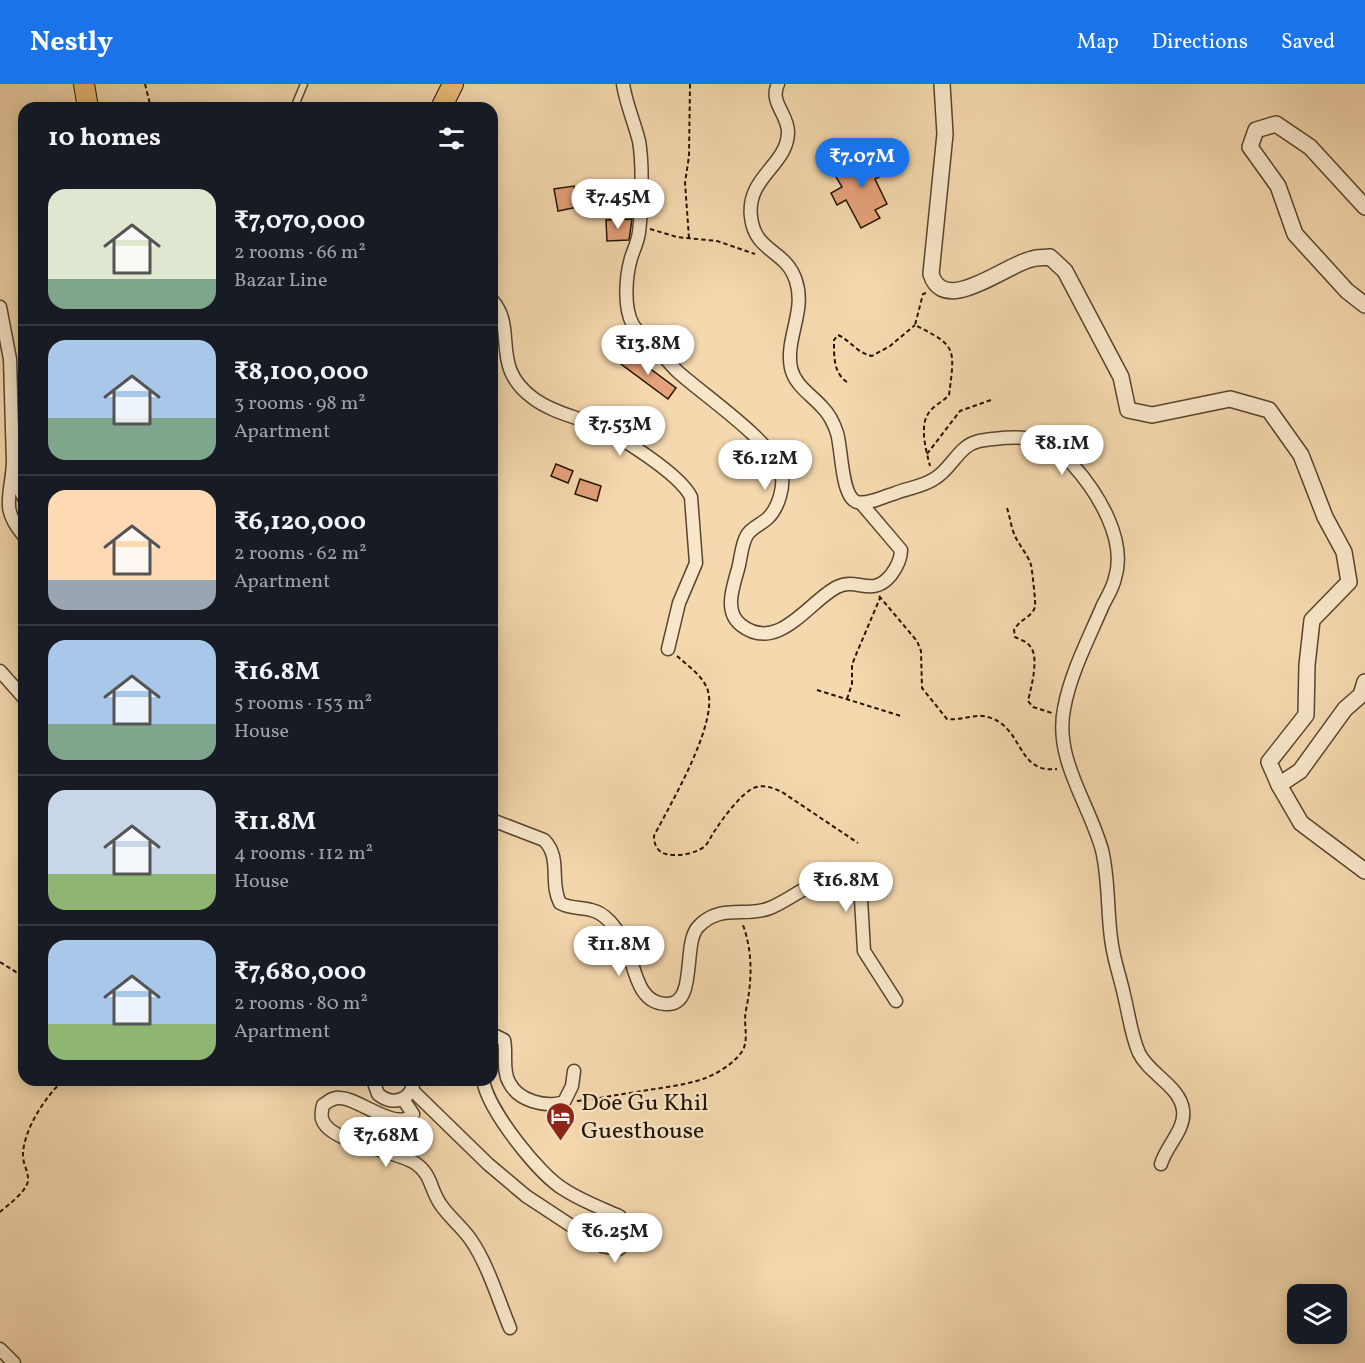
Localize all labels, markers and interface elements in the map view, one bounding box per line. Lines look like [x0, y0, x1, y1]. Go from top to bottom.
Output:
text: Nestly [30, 23, 113, 62]
text: Map [1077, 28, 1119, 57]
text: Directions [1152, 28, 1248, 57]
text: Saved [1281, 28, 1335, 57]
text: 10 homes [48, 120, 161, 156]
icon: filters [435, 122, 468, 155]
pin: ₹7.07M [813, 138, 911, 189]
text: ₹7.07M [829, 143, 895, 171]
pin: ₹7.45M [569, 179, 667, 230]
text: ₹7.45M [585, 184, 651, 212]
text: ₹7,070,000 [234, 203, 365, 239]
icon: home [96, 213, 168, 285]
text: 2 rooms · 66 m² [234, 239, 366, 267]
text: Bazar Line [234, 267, 327, 295]
pin: ₹13.8M [599, 325, 697, 376]
text: ₹13.8M [615, 330, 681, 358]
text: ₹8,100,000 [234, 354, 369, 390]
icon: home [96, 364, 168, 436]
text: 3 rooms · 98 m² [234, 390, 366, 418]
pin: ₹7.53M [571, 406, 669, 457]
text: ₹7.53M [588, 411, 652, 439]
text: Apartment [234, 418, 330, 446]
pin: ₹8.1M [1020, 425, 1104, 476]
text: ₹8.1M [1035, 430, 1089, 458]
pin: ₹6.12M [716, 440, 814, 491]
text: ₹6.12M [732, 445, 798, 473]
text: ₹6,120,000 [234, 504, 366, 540]
icon: home [96, 514, 168, 586]
text: 2 rooms · 62 m² [234, 540, 367, 568]
text: Apartment [234, 568, 330, 596]
text: ₹16.8M [234, 654, 320, 690]
icon: home [96, 664, 168, 736]
text: 5 rooms · 153 m² [234, 690, 372, 718]
text: House [234, 718, 289, 746]
text: ₹11.8M [234, 804, 316, 840]
icon: home [96, 814, 168, 886]
text: 4 rooms · 112 m² [234, 840, 373, 868]
pin: ₹16.8M [797, 862, 895, 913]
text: ₹16.8M [813, 867, 879, 895]
text: House [234, 868, 289, 896]
pin: ₹11.8M [570, 926, 668, 977]
text: ₹11.8M [587, 931, 651, 959]
text: ₹7,680,000 [234, 954, 366, 990]
icon: home [96, 964, 168, 1036]
text: 2 rooms · 80 m² [234, 990, 368, 1018]
text: Apartment [234, 1018, 330, 1046]
place label: Doe Gu Khil Guesthouse [581, 1087, 708, 1149]
hotel icon: Doe Gu Khil Guesthouse [544, 1100, 576, 1142]
pin: ₹7.68M [337, 1117, 435, 1168]
text: ₹7.68M [353, 1122, 419, 1150]
pin: ₹6.25M [566, 1213, 664, 1264]
text: ₹6.25M [581, 1218, 649, 1246]
map controls [1287, 1284, 1347, 1344]
button: layers [1287, 1284, 1347, 1344]

